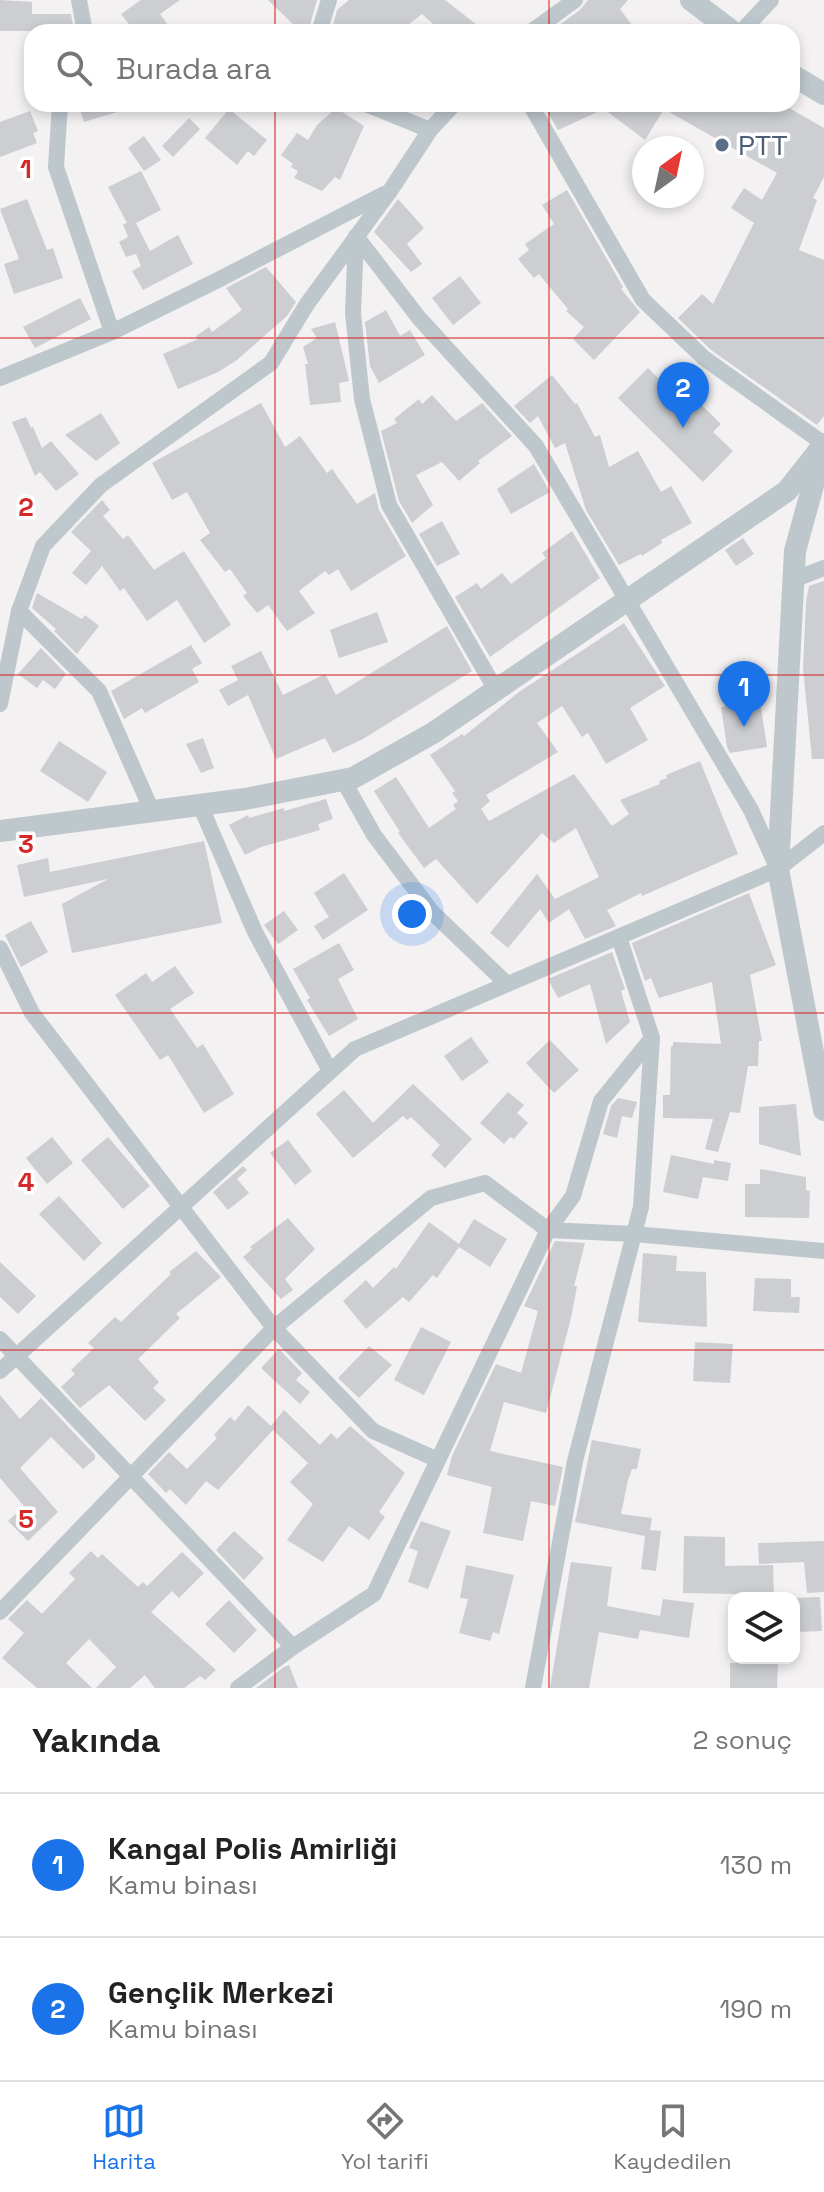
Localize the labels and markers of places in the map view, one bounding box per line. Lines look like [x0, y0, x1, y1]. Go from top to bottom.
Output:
place label: PTT [738, 127, 788, 163]
marker: PTT [713, 136, 731, 154]
pin: 2 [657, 362, 709, 428]
pin: 1 [718, 661, 770, 727]

